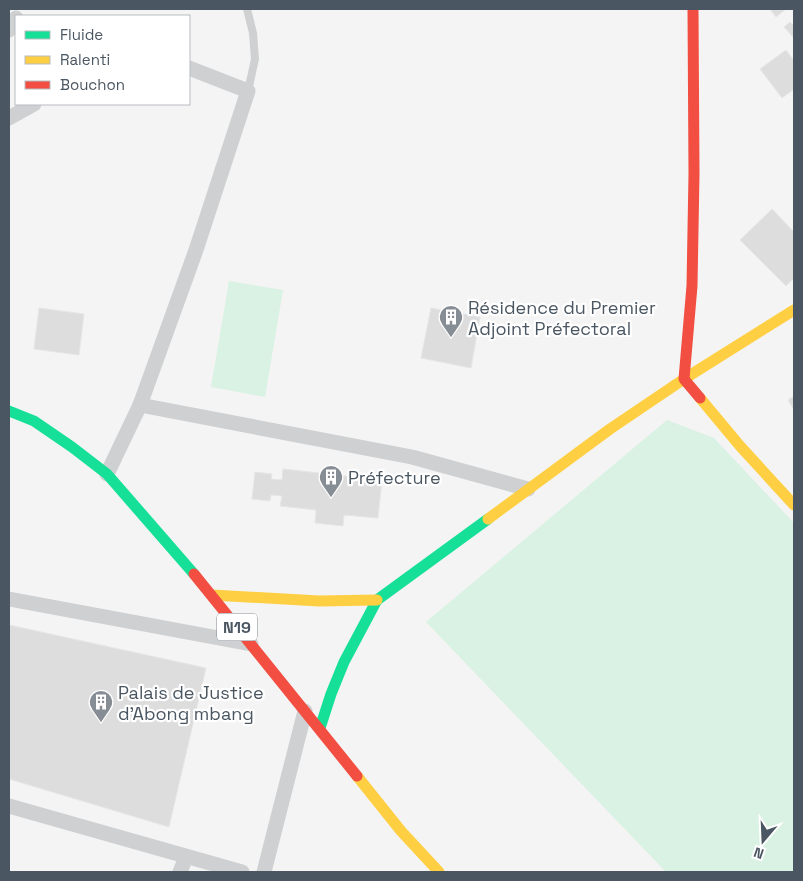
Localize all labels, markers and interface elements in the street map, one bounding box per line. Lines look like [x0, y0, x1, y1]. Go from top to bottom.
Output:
legend [15, 15, 190, 105]
text: Fluide [60, 25, 103, 44]
text: Ralenti [60, 50, 110, 69]
text: Bouchon [60, 75, 125, 94]
place label: Résidence du Premier Adjoint Préfectoral [468, 296, 656, 340]
building icon: Résidence du Premier Adjoint Préfectoral [438, 304, 464, 338]
building icon: Préfecture [318, 464, 344, 498]
place label: Préfecture [348, 466, 441, 489]
road number: N19 [217, 614, 257, 640]
place label: Palais de Justice d’Abong mbang [118, 681, 264, 725]
building icon: Palais de Justice d’Abong mbang [88, 689, 114, 723]
north arrow [738, 816, 788, 866]
text: N [751, 843, 766, 863]

